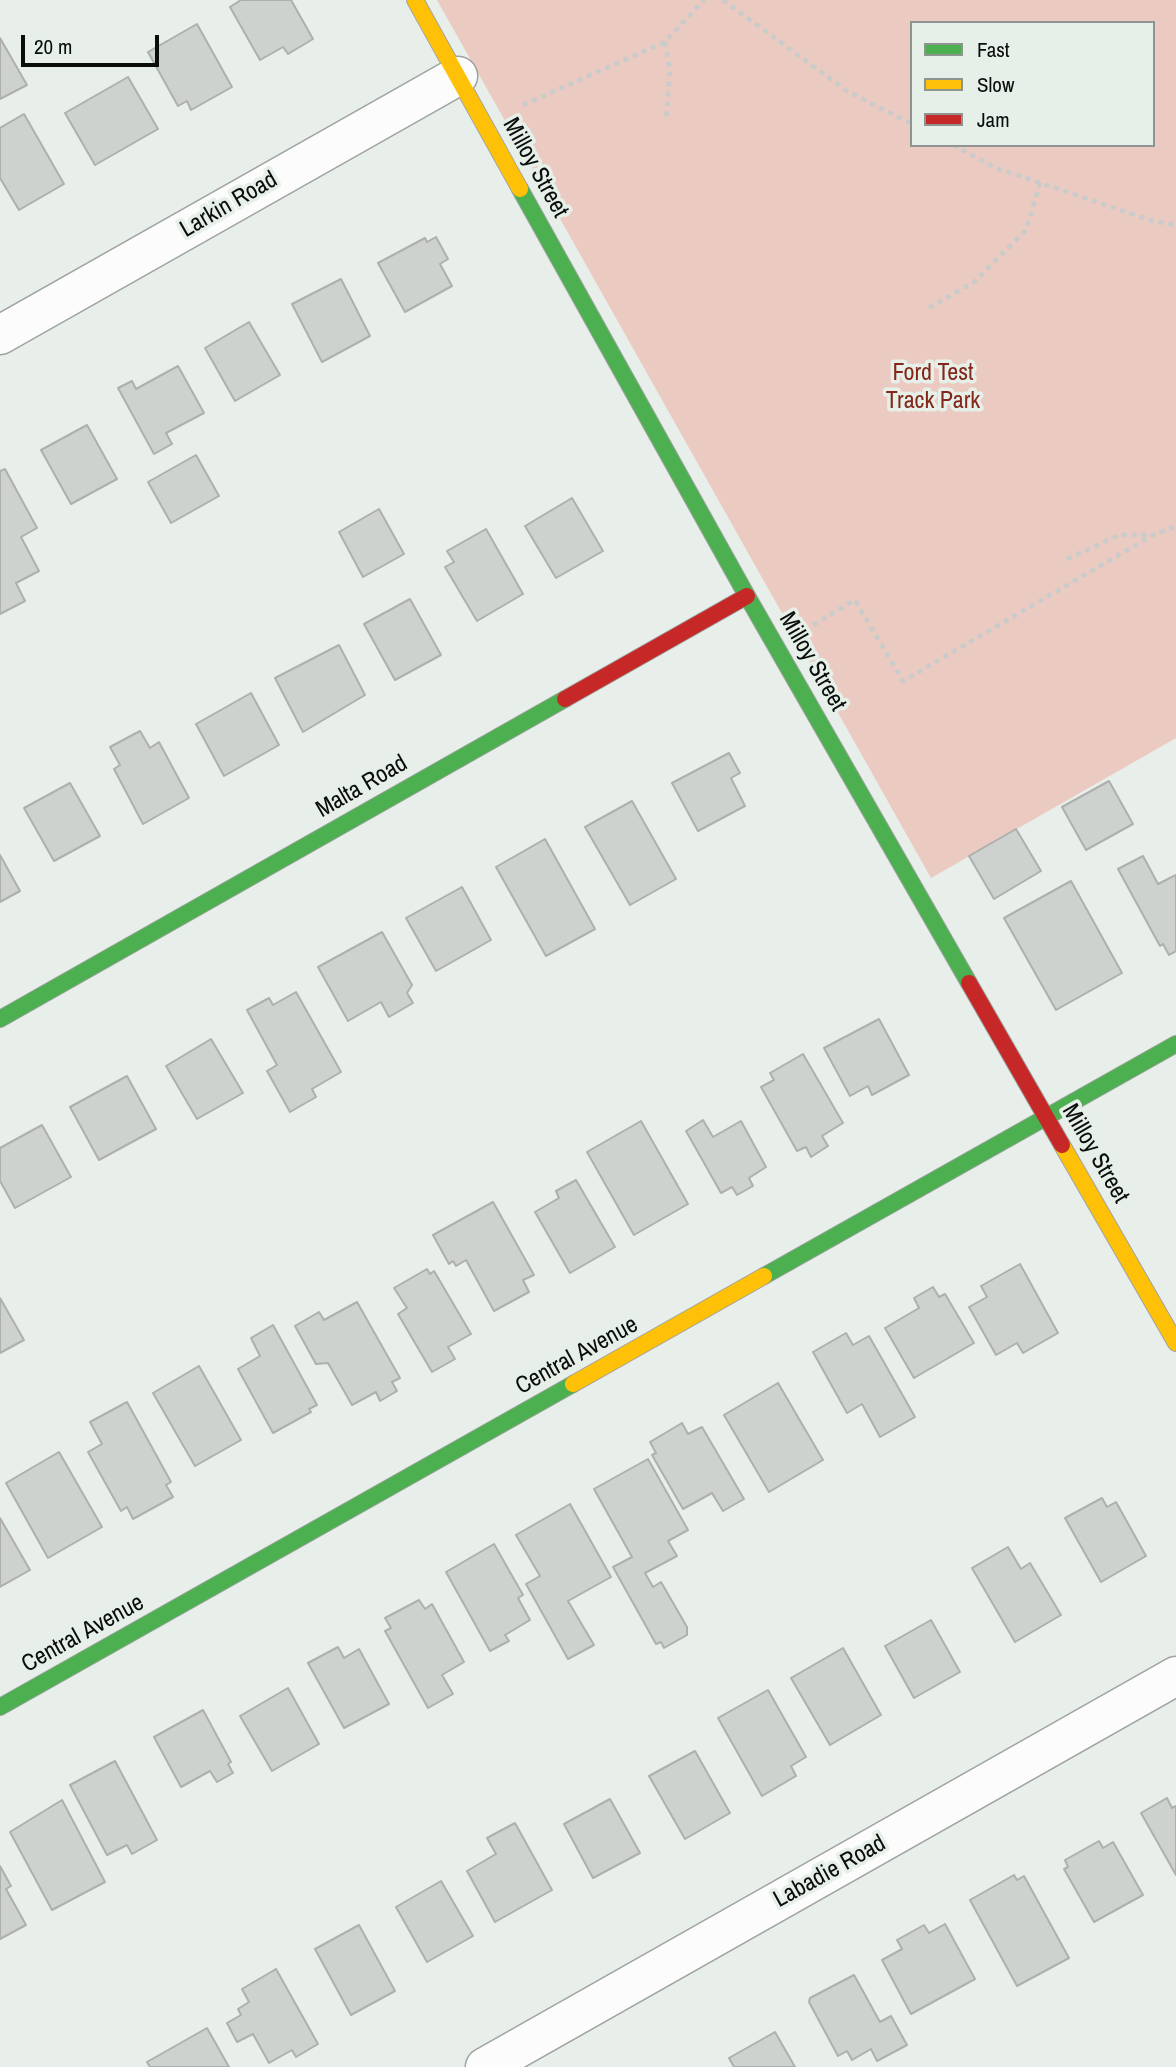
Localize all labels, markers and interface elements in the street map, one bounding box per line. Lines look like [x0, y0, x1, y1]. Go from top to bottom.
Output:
scale bar [24, 21, 163, 65]
legend [910, 21, 1155, 147]
text: 20 m [34, 32, 72, 61]
text: Fast [977, 35, 1010, 64]
text: Slow [977, 70, 1014, 99]
text: Jam [977, 105, 1010, 134]
street label: Milloy Street [496, 113, 574, 223]
street label: Larkin Road [175, 166, 283, 244]
park label: Ford Test Track Park [886, 360, 980, 416]
street label: Milloy Street [772, 607, 852, 717]
street label: Malta Road [311, 749, 413, 825]
street label: Milloy Street [1055, 1099, 1135, 1209]
street label: Central Avenue [511, 1311, 643, 1401]
street label: Central Avenue [17, 1589, 149, 1679]
street label: Labadie Road [769, 1829, 891, 1915]

